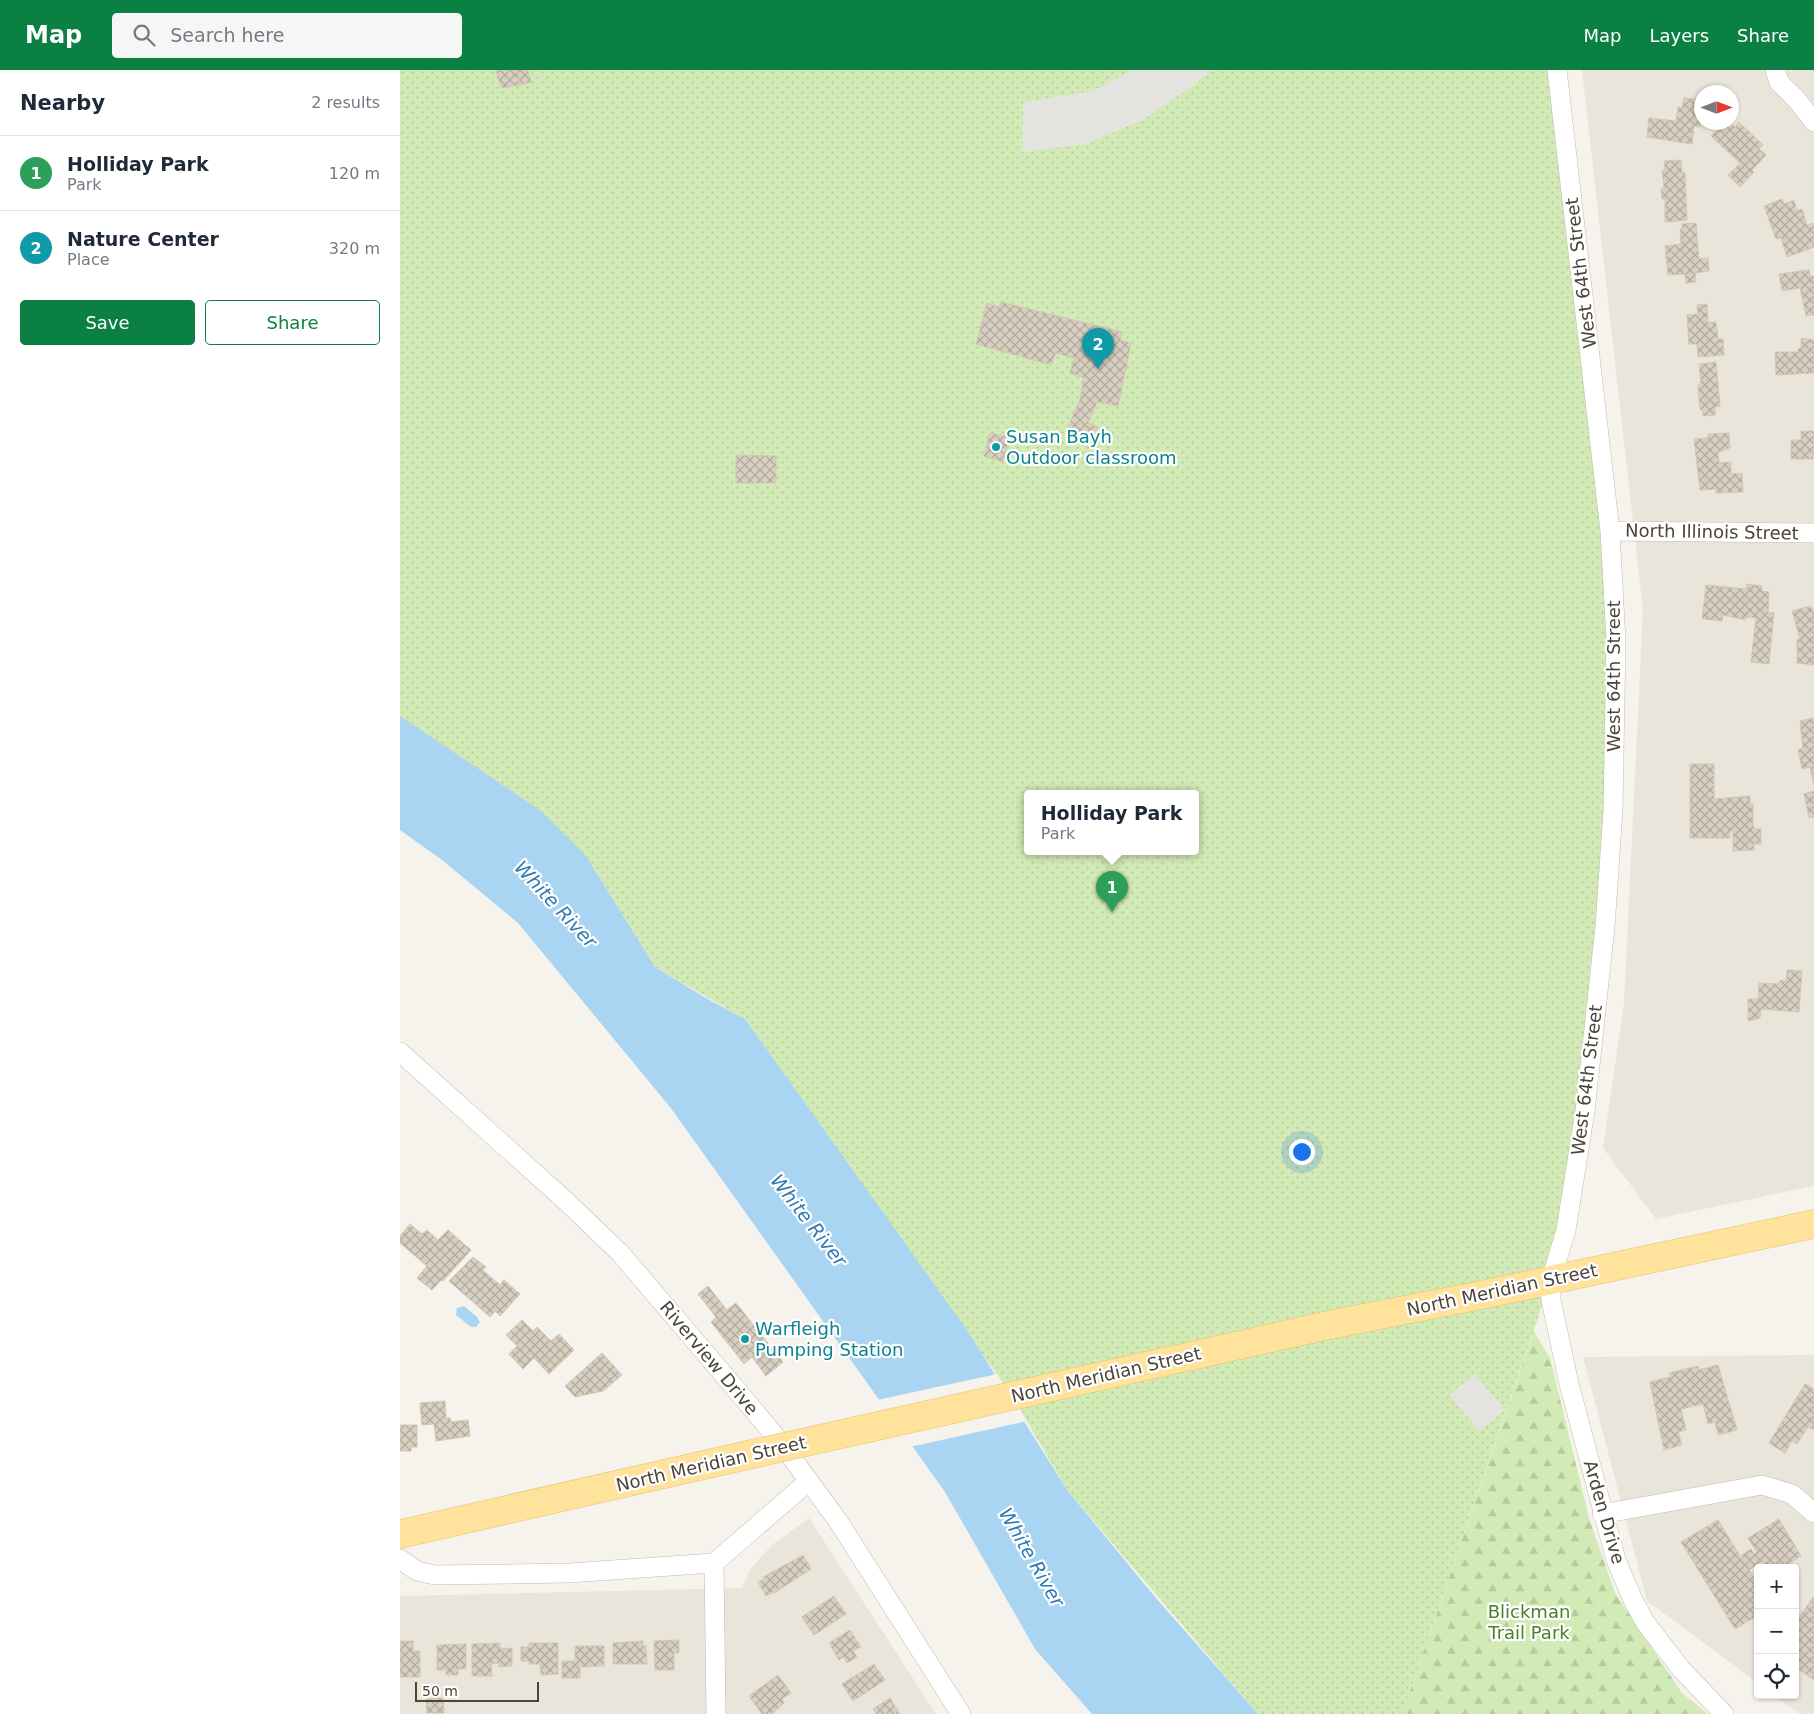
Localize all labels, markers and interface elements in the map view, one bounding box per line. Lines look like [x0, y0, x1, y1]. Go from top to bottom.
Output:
search box [112, 13, 462, 58]
text: Map [25, 21, 82, 49]
icon: search [130, 21, 158, 49]
text: Search here [170, 24, 284, 46]
text: Map [1583, 25, 1621, 46]
text: Layers [1649, 25, 1709, 46]
text: Share [1737, 25, 1789, 46]
north arrow [1694, 85, 1739, 130]
text: Nearby [20, 91, 105, 115]
text: 2 results [311, 93, 380, 112]
text: Holliday Park [67, 153, 209, 175]
text: 1 [30, 164, 42, 183]
text: 120 m [329, 164, 380, 183]
text: Park [67, 175, 102, 194]
street label: West 64th Street [1561, 196, 1600, 350]
text: Nature Center [67, 228, 219, 250]
text: 2 [30, 239, 42, 258]
text: 320 m [329, 239, 380, 258]
text: Place [67, 250, 110, 269]
button: Save [20, 300, 195, 345]
button: Share [205, 300, 380, 345]
pin: 2 [1082, 328, 1114, 369]
place label: Susan Bayh Outdoor classroom [1006, 426, 1176, 468]
marker: Susan Bayh Outdoor classroom [990, 441, 1002, 453]
street label: North Illinois Street [1625, 519, 1799, 544]
street label: West 64th Street [1603, 600, 1624, 752]
popup [1024, 790, 1199, 855]
text: Holliday Park [1041, 802, 1182, 824]
text: Park [1041, 824, 1075, 843]
water label: White River [510, 856, 603, 953]
pin: 1 [1096, 871, 1128, 912]
street label: West 64th Street [1567, 1003, 1606, 1157]
your location [1289, 1139, 1315, 1165]
water label: White River [766, 1170, 852, 1271]
street label: North Meridian Street [1405, 1259, 1599, 1320]
street label: Riverview Drive [656, 1297, 763, 1419]
place label: Warfleigh Pumping Station [755, 1318, 903, 1360]
marker: Warfleigh Pumping Station [739, 1333, 751, 1345]
street label: North Meridian Street [1009, 1342, 1203, 1407]
street label: North Meridian Street [614, 1431, 808, 1496]
street label: Arden Drive [1580, 1458, 1629, 1566]
water label: White River [995, 1504, 1070, 1611]
map controls [1754, 1564, 1799, 1699]
button: + [1754, 1564, 1799, 1609]
park label: Blickman Trail Park [1487, 1601, 1570, 1643]
button: − [1754, 1609, 1799, 1654]
button: locate [1754, 1654, 1799, 1699]
scale bar [415, 1679, 539, 1702]
text: 50 m [422, 1683, 458, 1699]

